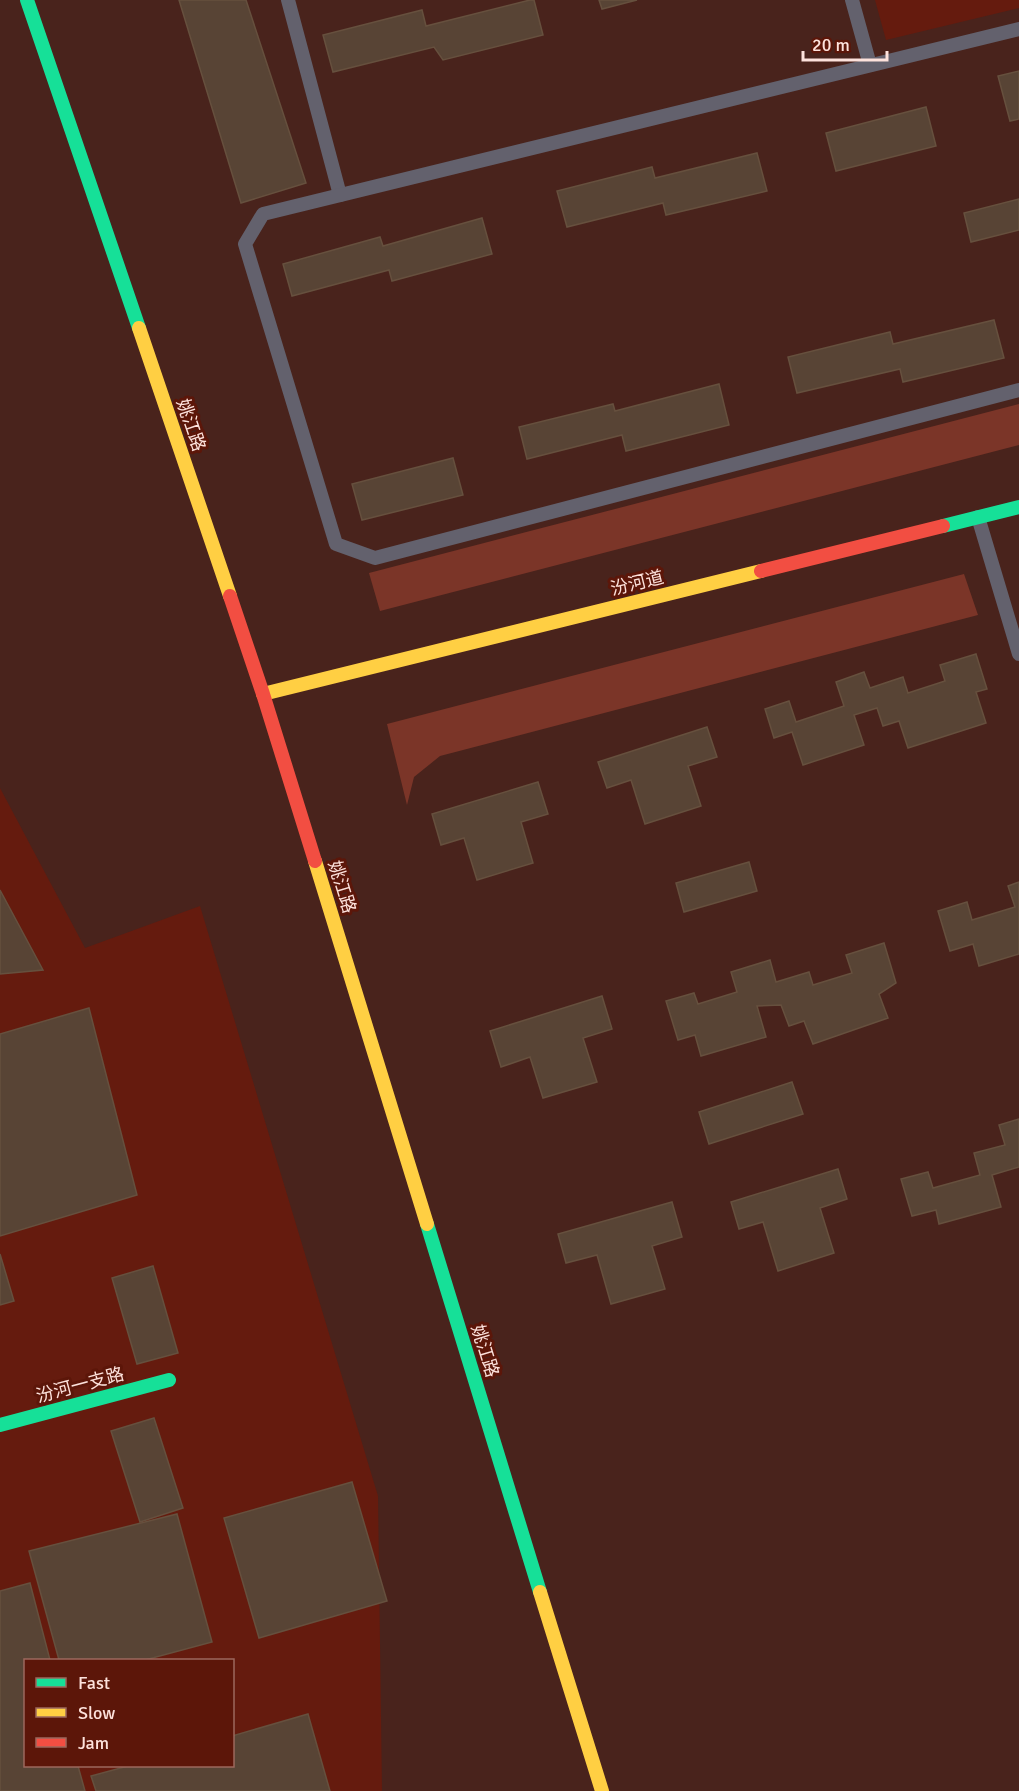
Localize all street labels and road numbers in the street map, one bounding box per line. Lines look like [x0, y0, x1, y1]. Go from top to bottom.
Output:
street label: 姚江路 [172, 396, 210, 454]
street label: 汾河道 [608, 566, 666, 600]
street label: 姚江路 [324, 858, 360, 916]
street label: 姚江路 [467, 1322, 503, 1380]
street label: 汾河一支路 [34, 1363, 126, 1407]

